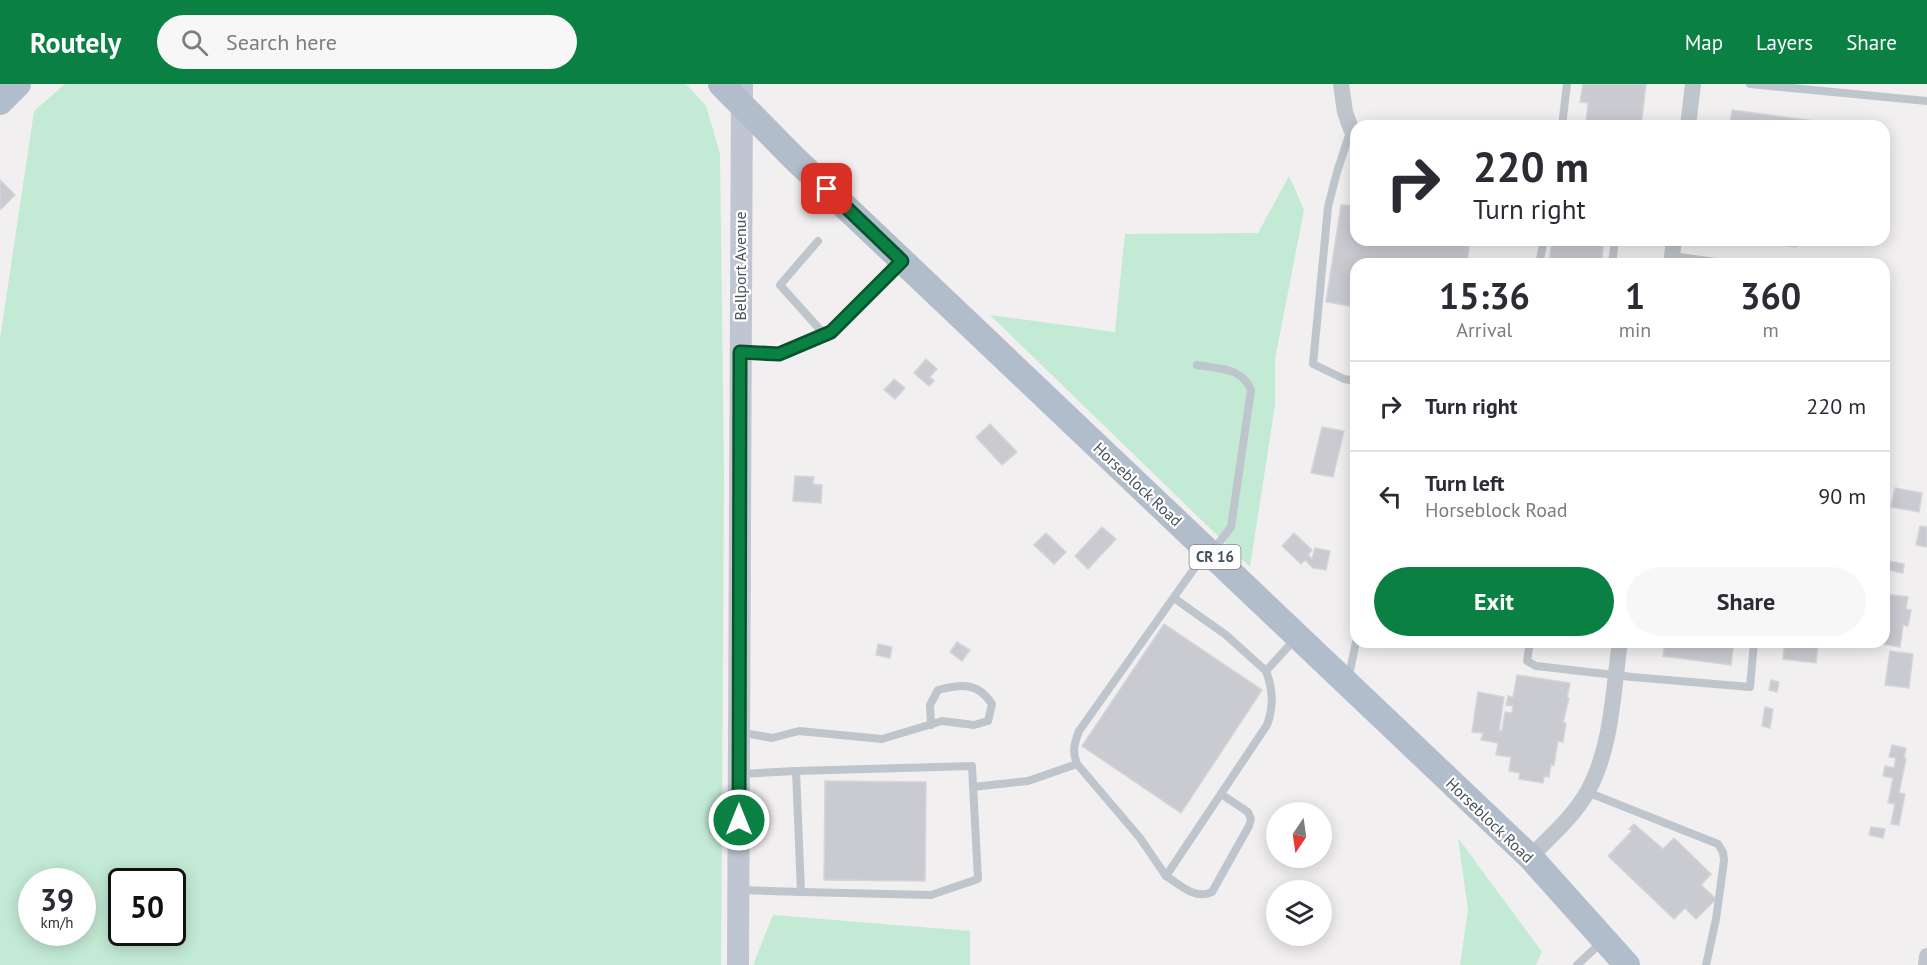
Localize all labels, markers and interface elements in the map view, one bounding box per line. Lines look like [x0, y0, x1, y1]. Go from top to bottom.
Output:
search box [157, 15, 577, 69]
text: Routely [30, 24, 121, 61]
icon: search [178, 26, 211, 59]
text: Search here [226, 28, 337, 56]
text: Map [1685, 29, 1723, 56]
text: Layers [1756, 29, 1813, 56]
text: Share [1846, 29, 1897, 56]
text: 220 m [1473, 139, 1589, 194]
icon: right [1374, 144, 1452, 222]
pin [801, 163, 852, 214]
icon: arrive [810, 172, 843, 205]
text: Turn right [1473, 192, 1586, 226]
street label: Bellport Avenue [730, 211, 750, 321]
text: 15:36 [1439, 272, 1530, 319]
text: 1 [1625, 272, 1645, 319]
text: 360 [1740, 272, 1801, 319]
text: Arrival [1456, 317, 1512, 343]
text: min [1619, 317, 1651, 343]
text: m [1763, 317, 1779, 343]
icon: right [1374, 390, 1407, 423]
text: Turn right [1425, 392, 1517, 420]
text: 220 m [1806, 392, 1866, 420]
street label: Horseblock Road [1089, 438, 1187, 530]
text: Turn left [1425, 469, 1505, 497]
icon: left [1374, 480, 1407, 513]
text: 90 m [1818, 482, 1866, 510]
text: Horseblock Road [1425, 497, 1568, 523]
road number: CR 16 [1190, 545, 1240, 569]
button: Exit [1374, 567, 1614, 636]
button: Share [1626, 567, 1866, 636]
street label: Horseblock Road [1442, 773, 1538, 867]
position arrow [707, 788, 771, 852]
north arrow [1266, 802, 1332, 868]
map controls [1266, 802, 1332, 946]
speed limit sign: 50 [108, 868, 186, 946]
text: 39 [40, 880, 74, 919]
button: layers [1266, 880, 1332, 946]
text: km/h [41, 913, 73, 932]

